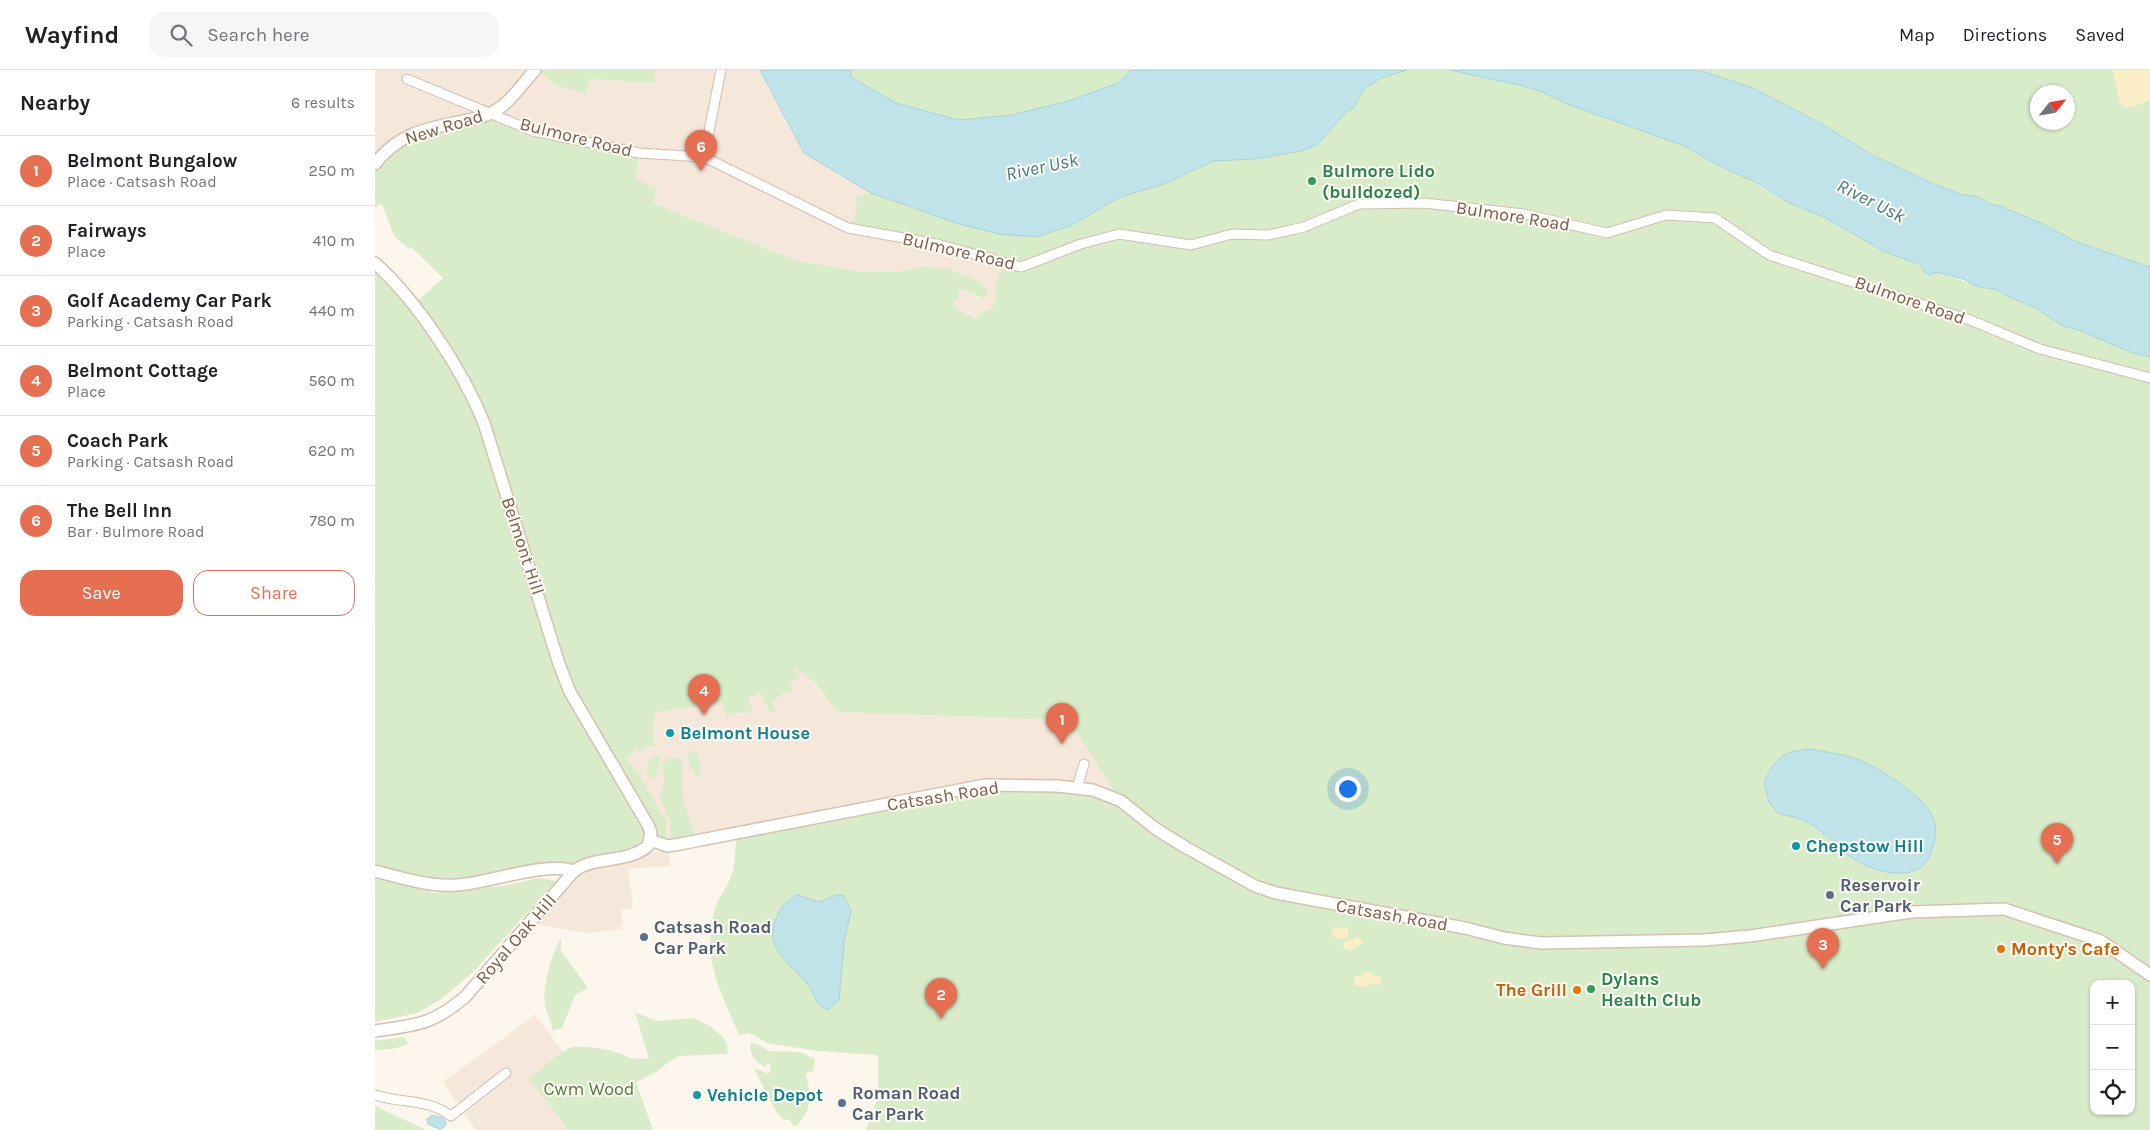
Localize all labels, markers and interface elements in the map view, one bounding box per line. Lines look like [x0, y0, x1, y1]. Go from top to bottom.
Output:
search box [149, 12, 499, 57]
text: Wayfind [25, 21, 119, 49]
icon: search [167, 21, 195, 49]
text: Search here [207, 24, 309, 46]
text: Map [1899, 24, 1935, 46]
text: Directions [1963, 24, 2047, 46]
text: Saved [2075, 24, 2125, 46]
north arrow [2030, 85, 2075, 130]
text: Nearby [20, 91, 90, 115]
text: 6 results [291, 93, 355, 112]
street label: New Road [402, 105, 486, 149]
street label: Bulmore Road [517, 112, 635, 162]
pin: 6 [685, 130, 717, 171]
water label: River Usk [1004, 149, 1081, 185]
text: Belmont Bungalow [67, 150, 237, 172]
place label: Bulmore Lido (bulldozed) [1322, 160, 1435, 203]
text: 1 [33, 161, 39, 180]
text: 250 m [308, 161, 355, 180]
text: Place · Catsash Road [67, 172, 217, 191]
marker: Bulmore Lido (bulldozed) [1306, 175, 1318, 187]
water label: River Usk [1833, 175, 1909, 228]
street label: Bulmore Road [1454, 196, 1572, 236]
text: Fairways [67, 220, 147, 242]
street label: Bulmore Road [900, 227, 1018, 275]
text: 2 [31, 231, 41, 250]
text: 410 m [313, 231, 355, 250]
text: Place [67, 242, 106, 261]
street label: Bulmore Road [1852, 271, 1968, 329]
text: Golf Academy Car Park [67, 290, 272, 312]
text: 3 [31, 301, 41, 320]
text: 440 m [309, 301, 355, 320]
text: Parking · Catsash Road [67, 312, 234, 331]
text: Belmont Cottage [67, 360, 218, 382]
text: 4 [31, 371, 41, 390]
text: 560 m [309, 371, 355, 390]
text: Place [67, 382, 106, 401]
text: Coach Park [67, 430, 168, 452]
text: 5 [31, 441, 41, 460]
text: 620 m [308, 441, 355, 460]
text: Parking · Catsash Road [67, 452, 234, 471]
street label: Belmont Hill [497, 494, 549, 598]
text: The Bell Inn [67, 500, 172, 522]
text: 6 [31, 511, 41, 530]
text: 780 m [309, 511, 355, 530]
text: Bar · Bulmore Road [67, 522, 204, 541]
button: Save [20, 570, 183, 616]
button: Share [193, 570, 355, 616]
pin: 4 [688, 674, 720, 715]
pin: 1 [1046, 703, 1078, 744]
place label: Belmont House [680, 722, 810, 744]
marker: Belmont House [664, 727, 676, 739]
street label: Catsash Road [885, 776, 1001, 816]
your location [1335, 776, 1361, 802]
pin: 5 [2041, 823, 2073, 864]
place label: Chepstow Hill [1806, 835, 1924, 857]
marker: Chepstow Hill [1790, 840, 1802, 852]
place label: Reservoir Car Park [1840, 874, 1920, 917]
marker: Reservoir Car Park [1824, 889, 1836, 901]
street label: Royal Oak Hill [471, 890, 561, 988]
street label: Catsash Road [1334, 894, 1450, 936]
place label: Catsash Road Car Park [654, 916, 772, 959]
pin: 3 [1807, 928, 1839, 969]
marker: Catsash Road Car Park [638, 931, 650, 943]
place label: Monty's Cafe [2011, 938, 2120, 960]
marker: Monty's Cafe [1995, 943, 2007, 955]
place label: Dylans Health Club [1601, 968, 1701, 1011]
pin: 2 [925, 978, 957, 1019]
place label: The Grill [1496, 979, 1567, 1001]
map controls [2090, 980, 2135, 1115]
button: + [2090, 980, 2135, 1025]
marker: Dylans Health Club [1585, 983, 1597, 995]
marker: The Grill [1571, 984, 1583, 996]
button: − [2090, 1025, 2135, 1070]
button: locate [2090, 1070, 2135, 1115]
park label: Cwm Wood [543, 1078, 635, 1100]
place label: Roman Road Car Park [852, 1082, 961, 1125]
place label: Vehicle Depot [707, 1084, 823, 1106]
marker: Vehicle Depot [691, 1089, 703, 1101]
marker: Roman Road Car Park [836, 1097, 848, 1109]

